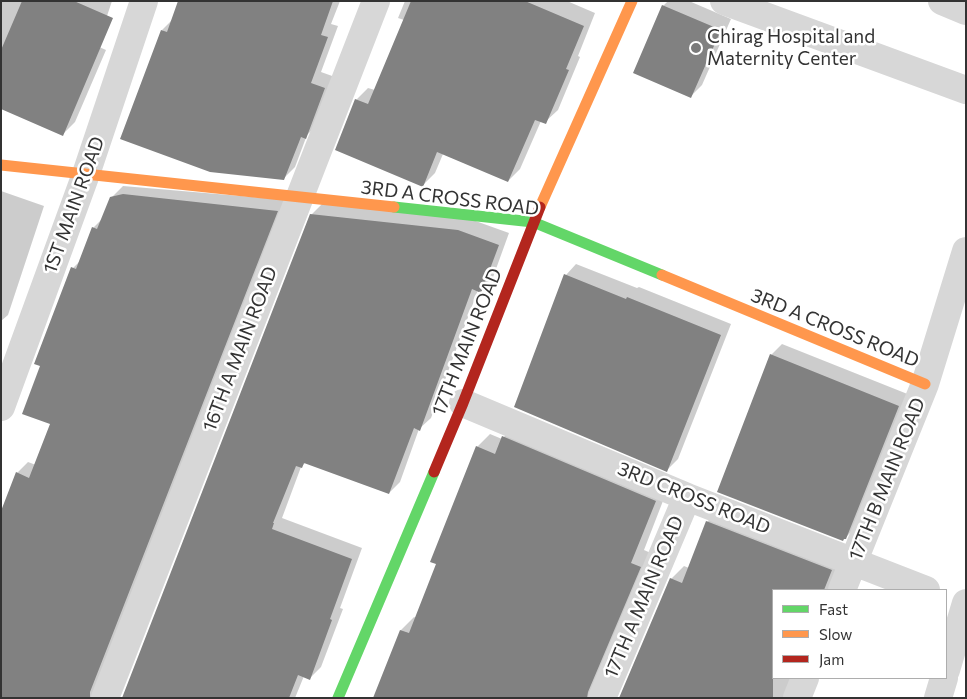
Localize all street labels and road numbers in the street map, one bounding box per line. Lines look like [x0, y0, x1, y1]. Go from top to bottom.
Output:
street label: 1ST MAIN ROAD [39, 133, 109, 277]
street label: 3RD A CROSS ROAD [360, 176, 540, 220]
street label: 16TH A MAIN ROAD [198, 263, 282, 435]
street label: 17TH MAIN ROAD [427, 265, 507, 419]
street label: 3RD A CROSS ROAD [748, 284, 922, 372]
street label: 17TH B MAIN ROAD [844, 394, 930, 564]
street label: 3RD CROSS ROAD [614, 457, 774, 539]
street label: 17TH A MAIN ROAD [600, 512, 688, 682]

